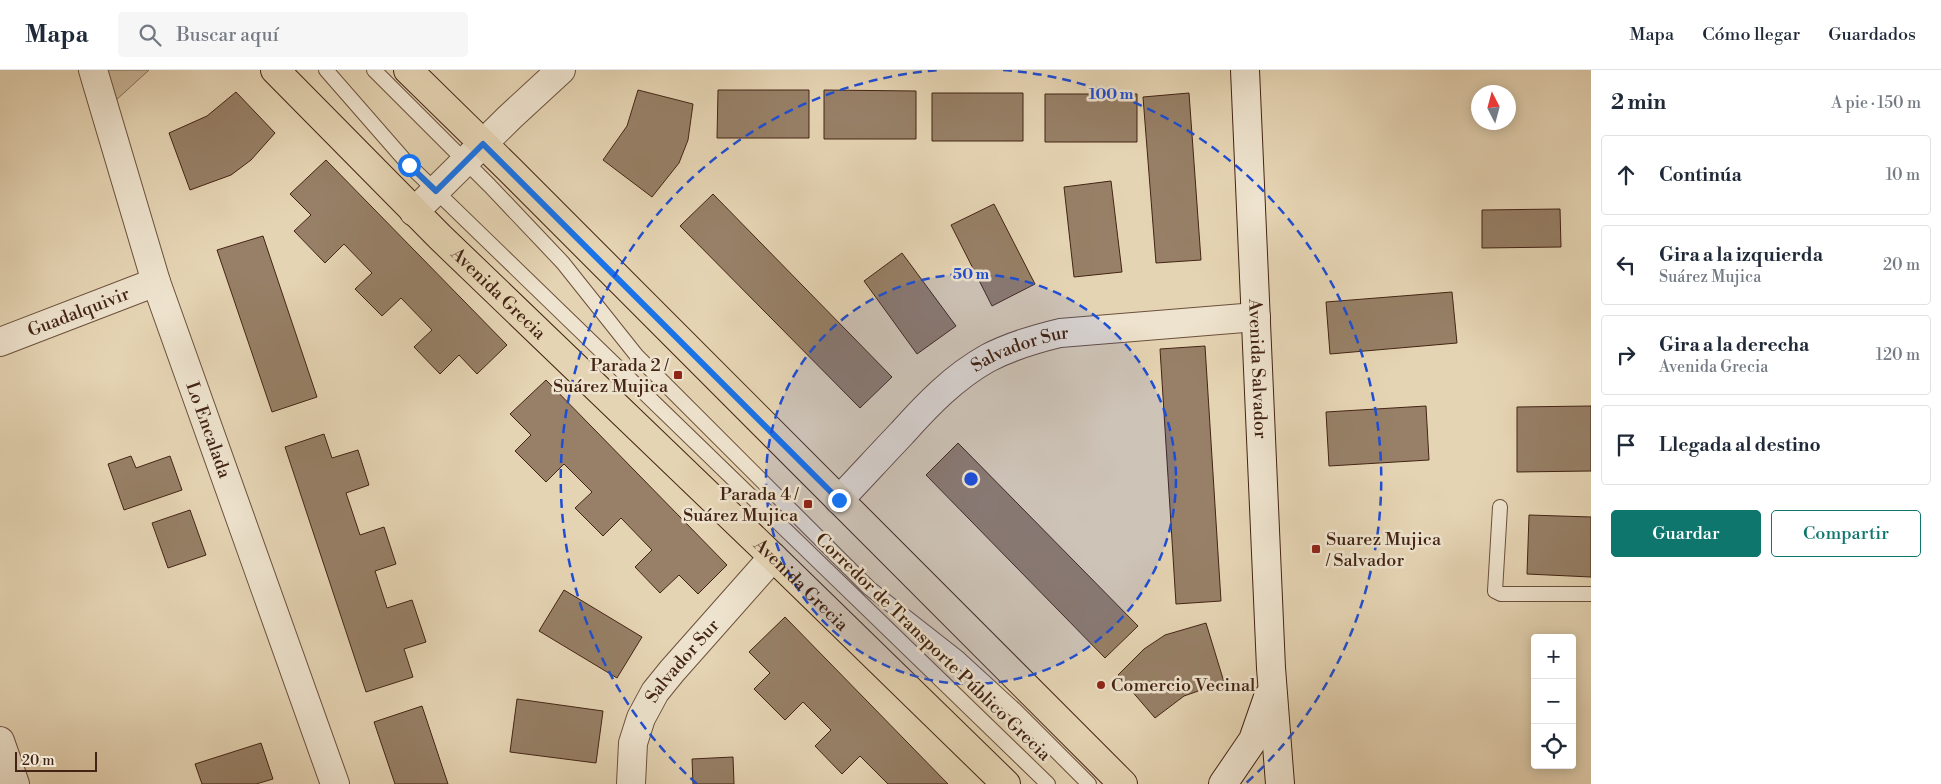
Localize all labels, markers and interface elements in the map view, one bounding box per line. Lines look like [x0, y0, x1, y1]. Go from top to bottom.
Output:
search box [118, 12, 468, 57]
text: Mapa [25, 20, 88, 50]
icon: search [136, 21, 164, 49]
text: Buscar aquí [176, 23, 279, 47]
text: Mapa [1630, 23, 1674, 46]
text: Cómo llegar [1702, 23, 1800, 46]
text: Guardados [1828, 23, 1916, 46]
text: 100 m [1089, 85, 1134, 104]
north arrow [1471, 85, 1516, 130]
text: 2 min [1611, 90, 1666, 116]
text: A pie · 150 m [1831, 93, 1921, 113]
route start [398, 154, 421, 177]
icon: ahead [1612, 161, 1640, 189]
text: Continúa [1659, 163, 1742, 187]
text: 10 m [1886, 165, 1920, 185]
street label: Avenida Grecia [445, 242, 552, 345]
text: Gira a la izquierda [1659, 243, 1823, 267]
icon: left [1612, 251, 1640, 279]
text: 20 m [1883, 255, 1920, 275]
text: 50 m [953, 265, 989, 284]
text: Suárez Mujica [1659, 267, 1761, 287]
street label: Guadalquivir [24, 282, 133, 342]
street label: Avenida Salvador [1243, 297, 1273, 439]
street label: Salvador Sur [966, 321, 1070, 377]
text: Gira a la derecha [1659, 333, 1809, 357]
icon: right [1612, 341, 1640, 369]
text: 120 m [1876, 345, 1920, 365]
place label: Parada 2 / Suárez Mujica [553, 354, 670, 398]
text: Avenida Grecia [1659, 357, 1768, 377]
marker: Parada 2 / Suárez Mujica [672, 369, 684, 381]
street label: Lo Encalada [181, 378, 237, 482]
icon: arrive [1612, 431, 1640, 459]
text: Llegada al destino [1659, 433, 1821, 457]
centre of rings [962, 470, 980, 488]
place label: Parada 4 / Suárez Mujica [683, 483, 800, 527]
route end [828, 489, 851, 512]
marker: Parada 4 / Suárez Mujica [802, 498, 814, 510]
button: Guardar [1611, 510, 1761, 557]
button: Compartir [1771, 510, 1921, 557]
street label: Corredor de Transporte Público Grecia [810, 528, 1056, 767]
place label: Suarez Mujica / Salvador [1325, 528, 1442, 572]
street label: Avenida Grecia [748, 533, 854, 636]
marker: Suarez Mujica / Salvador [1310, 543, 1322, 555]
street label: Salvador Sur [640, 614, 724, 707]
map controls [1531, 634, 1576, 769]
button: + [1531, 634, 1576, 679]
place label: Comercio Vecinal [1111, 674, 1256, 697]
marker: Comercio Vecinal [1095, 679, 1107, 691]
button: − [1531, 679, 1576, 724]
button: locate [1531, 724, 1576, 769]
scale bar [15, 749, 98, 772]
text: 20 m [22, 752, 54, 770]

